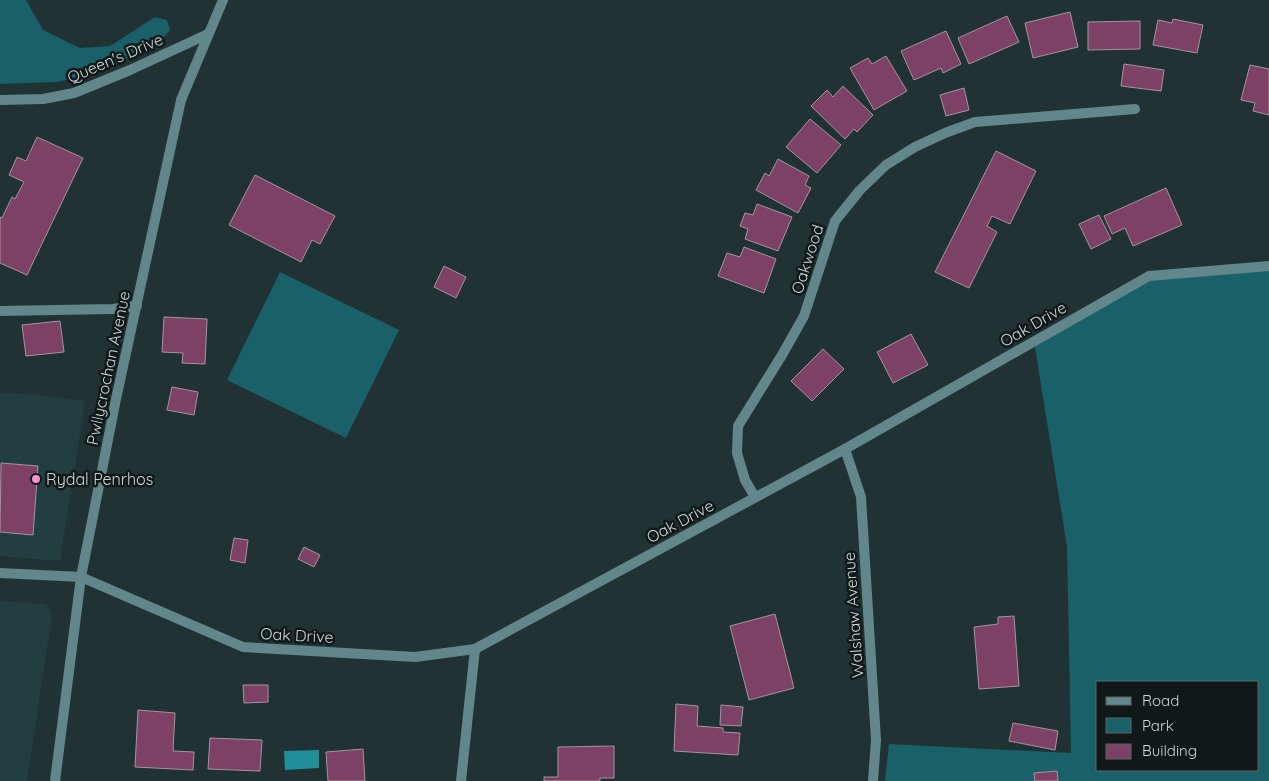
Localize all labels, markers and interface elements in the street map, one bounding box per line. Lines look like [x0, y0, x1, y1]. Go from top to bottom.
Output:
street label: Queen's Drive [64, 29, 166, 87]
street label: Oakwood [786, 222, 828, 296]
street label: Pwllycrochan Avenue [82, 289, 134, 447]
street label: Oak Drive [996, 297, 1070, 351]
place label: Rydal Penrhos [46, 469, 153, 489]
marker: Rydal Penrhos [30, 473, 42, 485]
street label: Oak Drive [643, 495, 717, 547]
street label: Walshaw Avenue [839, 551, 867, 679]
street label: Oak Drive [260, 623, 334, 647]
legend [1096, 681, 1259, 771]
text: Road [1142, 691, 1179, 710]
text: Park [1142, 716, 1174, 735]
text: Building [1142, 741, 1197, 760]

